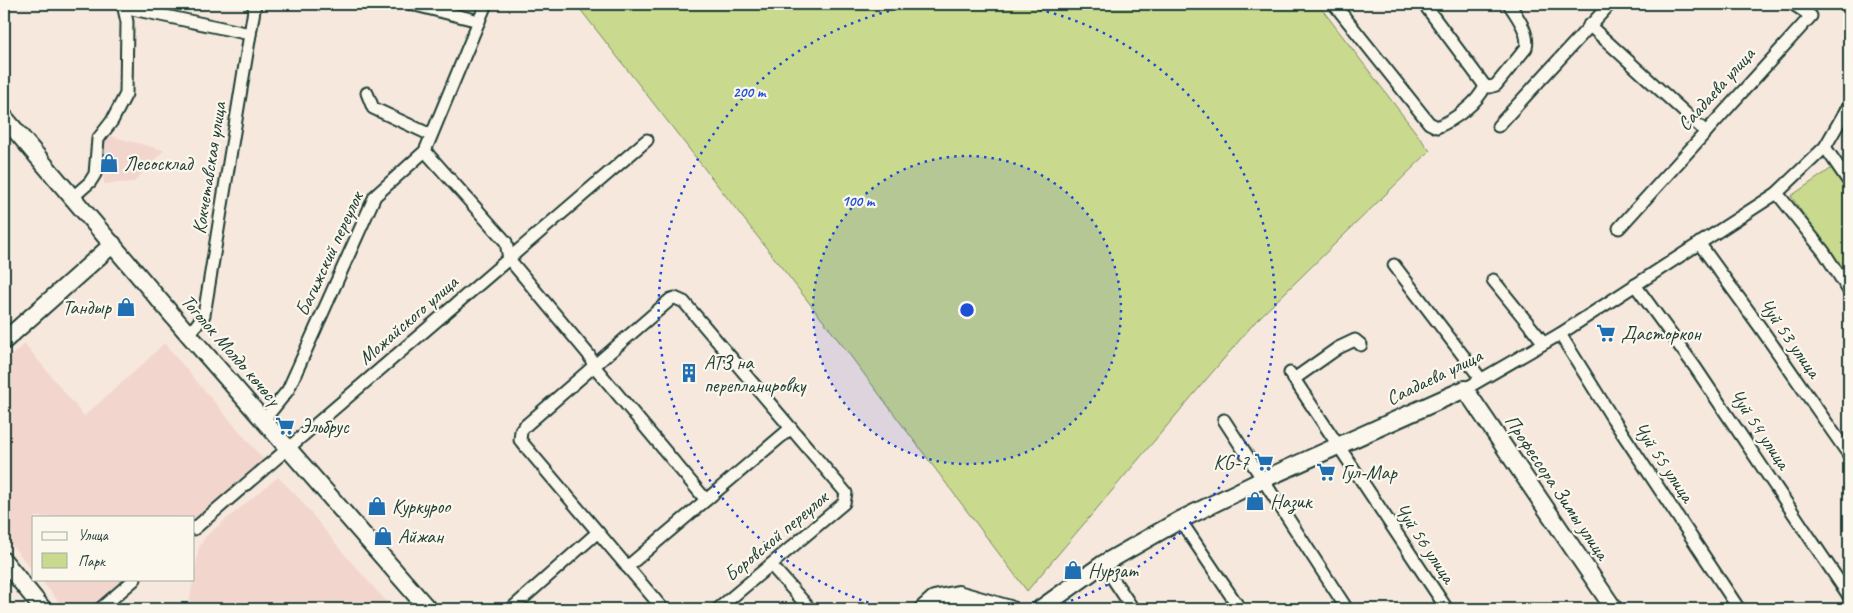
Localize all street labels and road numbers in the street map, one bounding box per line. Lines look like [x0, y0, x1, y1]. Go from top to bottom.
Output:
street label: Саадаева улица [1672, 41, 1761, 136]
street label: Кокчетавская улица [186, 98, 232, 236]
street label: Багижский переулок [289, 186, 369, 320]
street label: Можайского улица [353, 269, 465, 370]
street label: Тоголок Молдо көчөсү [176, 289, 287, 412]
street label: Чуй 53 улица [1754, 293, 1828, 384]
street label: Саадаева улица [1382, 342, 1488, 411]
street label: Чуй 54 улица [1724, 384, 1797, 475]
street label: Профессора Зимы улица [1499, 410, 1616, 566]
street label: Чуй 55 улица [1628, 417, 1701, 508]
street label: Боровской переулок [719, 484, 834, 587]
street label: Чуй 56 улица [1389, 498, 1462, 589]

